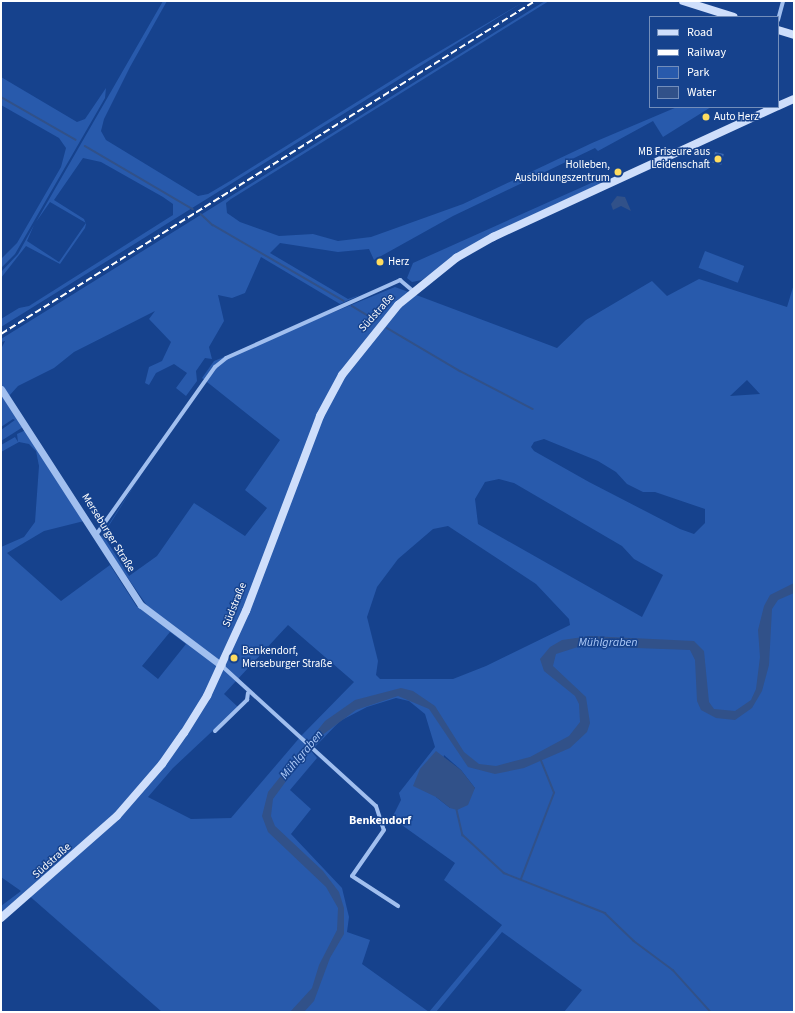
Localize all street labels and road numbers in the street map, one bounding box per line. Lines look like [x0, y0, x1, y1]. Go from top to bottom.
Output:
street label: Südstraße [356, 291, 398, 335]
street label: Merseburger Straße [79, 491, 137, 575]
street label: Südstraße [220, 581, 250, 629]
street label: Südstraße [30, 840, 74, 882]

